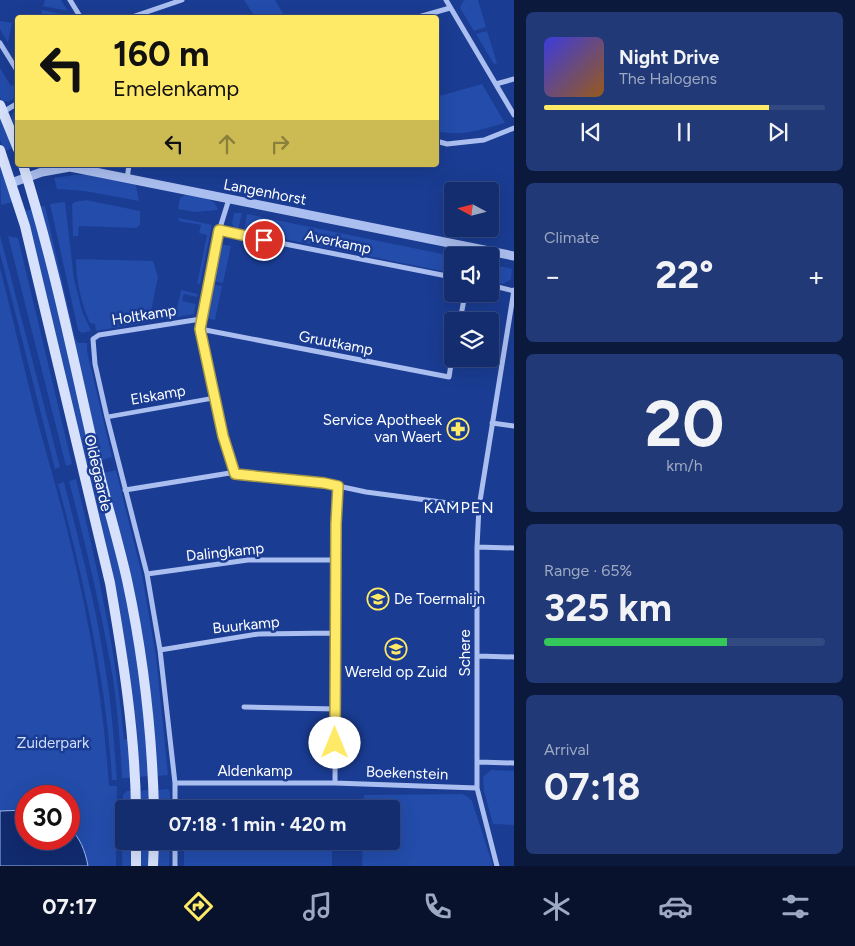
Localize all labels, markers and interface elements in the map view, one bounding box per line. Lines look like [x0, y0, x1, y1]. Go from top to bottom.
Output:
text: 160 m [113, 33, 210, 75]
icon: left [30, 35, 95, 100]
text: Night Drive [619, 46, 719, 69]
text: The Halogens [619, 69, 717, 88]
text: Emelenkamp [113, 75, 239, 102]
icon: previous [577, 118, 605, 146]
icon: pause [670, 118, 698, 146]
icon: next [764, 118, 792, 146]
icon: left [160, 130, 188, 158]
icon: ahead [213, 130, 241, 158]
icon: right [266, 130, 294, 158]
street label: Langenhorst [222, 175, 308, 209]
north arrow [444, 182, 499, 238]
map controls [444, 182, 499, 367]
pin [243, 219, 285, 261]
icon: arrive [250, 226, 278, 254]
street label: Averkamp [303, 226, 373, 258]
text: Climate [544, 228, 599, 247]
button: sound [444, 247, 499, 302]
text: 22° [655, 252, 714, 298]
text: − [544, 259, 561, 293]
text: + [808, 259, 825, 293]
street label: Holtkamp [110, 301, 178, 329]
button: layers [444, 312, 499, 367]
street label: Gruutkamp [297, 327, 375, 359]
street label: Elskamp [129, 381, 187, 409]
text: 20 [645, 384, 724, 462]
place label: Service Apotheek van Waert [323, 411, 443, 446]
pharmacy icon: Service Apotheek van Waert [446, 417, 470, 441]
street label: Oldegaarde [80, 433, 116, 513]
text: km/h [666, 456, 703, 475]
district label: KAMPEN [423, 498, 495, 517]
street label: Dalingkamp [185, 539, 265, 565]
text: Range · 65% [544, 561, 632, 580]
text: 325 km [544, 585, 672, 631]
school or university icon: De Toermalijn [366, 587, 390, 611]
place label: De Toermalijn [394, 590, 485, 608]
street label: Buurkamp [212, 613, 281, 637]
street label: Schere [456, 629, 474, 677]
school or university icon: Wereld op Zuid [384, 637, 408, 661]
place label: Wereld op Zuid [345, 663, 447, 681]
position arrow [308, 716, 360, 768]
park label: Zuiderpark [17, 734, 90, 752]
text: Arrival [544, 740, 589, 759]
street label: Aldenkamp [217, 762, 293, 780]
street label: Boekenstein [366, 763, 448, 783]
text: 07:18 [544, 764, 640, 810]
speed limit sign: 30 [15, 785, 80, 850]
text: 07:18 · 1 min · 420 m [169, 813, 346, 836]
icon: directions [181, 889, 216, 924]
icon: music [300, 889, 335, 924]
icon: phone [420, 889, 455, 924]
icon: climate [539, 889, 574, 924]
icon: car [658, 889, 693, 924]
icon: filters [778, 889, 813, 924]
text: 07:17 [42, 893, 97, 920]

